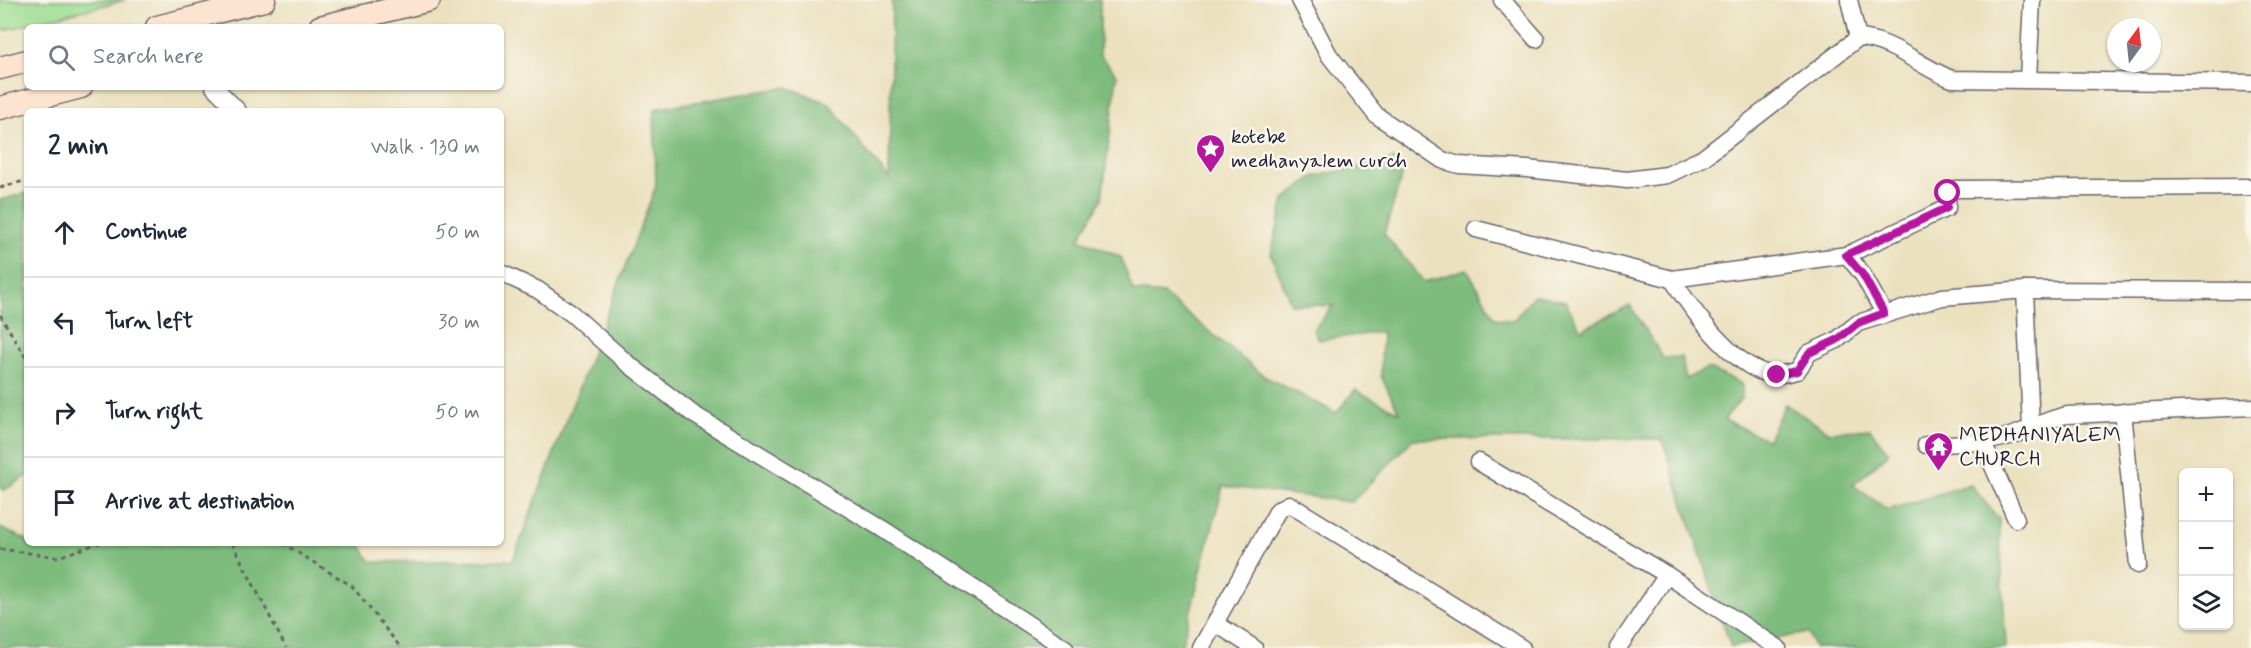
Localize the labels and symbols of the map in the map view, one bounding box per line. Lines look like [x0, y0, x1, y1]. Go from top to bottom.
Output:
north arrow [2107, 18, 2161, 72]
place label: kotebe medhanyalem curch [1231, 123, 1407, 175]
place icon: kotebe medhanyalem curch [1194, 132, 1226, 174]
route start [1934, 179, 1960, 205]
route end [1763, 361, 1789, 387]
place label: MEDHANIYALEM CHURCH [1959, 421, 2121, 473]
temple icon: MEDHANIYALEM CHURCH [1922, 430, 1954, 472]

